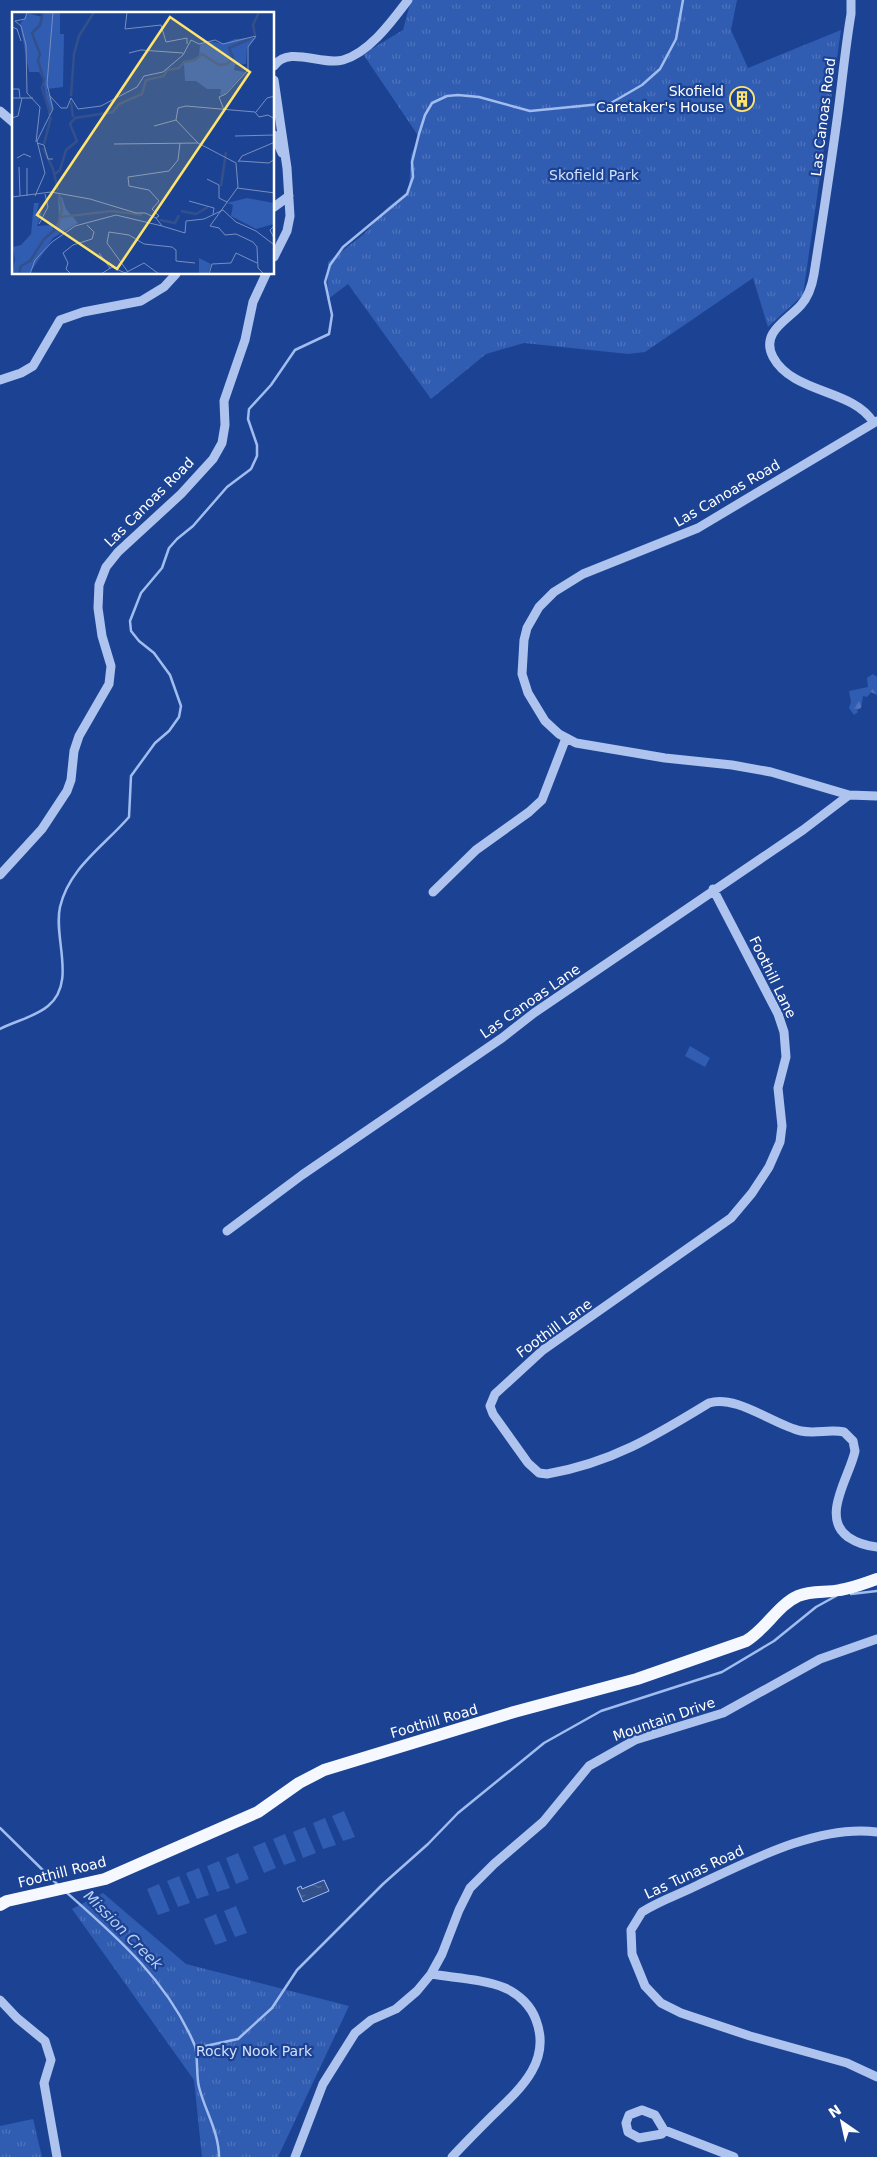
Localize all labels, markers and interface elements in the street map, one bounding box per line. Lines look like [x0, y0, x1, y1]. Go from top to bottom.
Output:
inset map [12, 12, 275, 275]
street label: Las Canoas Road [808, 57, 838, 177]
place label: Skofield Caretaker's House [596, 83, 724, 115]
building icon: Skofield Caretaker's House [729, 86, 755, 112]
park label: Skofield Park [549, 167, 640, 183]
street label: Las Canoas Road [101, 454, 197, 550]
street label: Las Canoas Road [671, 456, 783, 530]
street label: Foothill Lane [746, 933, 800, 1021]
street label: Las Canoas Lane [477, 961, 583, 1041]
street label: Foothill Lane [513, 1295, 595, 1361]
street label: Mountain Drive [611, 1694, 717, 1744]
street label: Foothill Road [388, 1701, 480, 1741]
street label: Las Tunas Road [642, 1842, 746, 1902]
street label: Foothill Road [16, 1853, 108, 1891]
water label: Mission Creek [80, 1887, 167, 1974]
park label: Rocky Nook Park [196, 2043, 313, 2059]
north arrow [817, 2097, 867, 2147]
text: N [825, 2101, 844, 2121]

